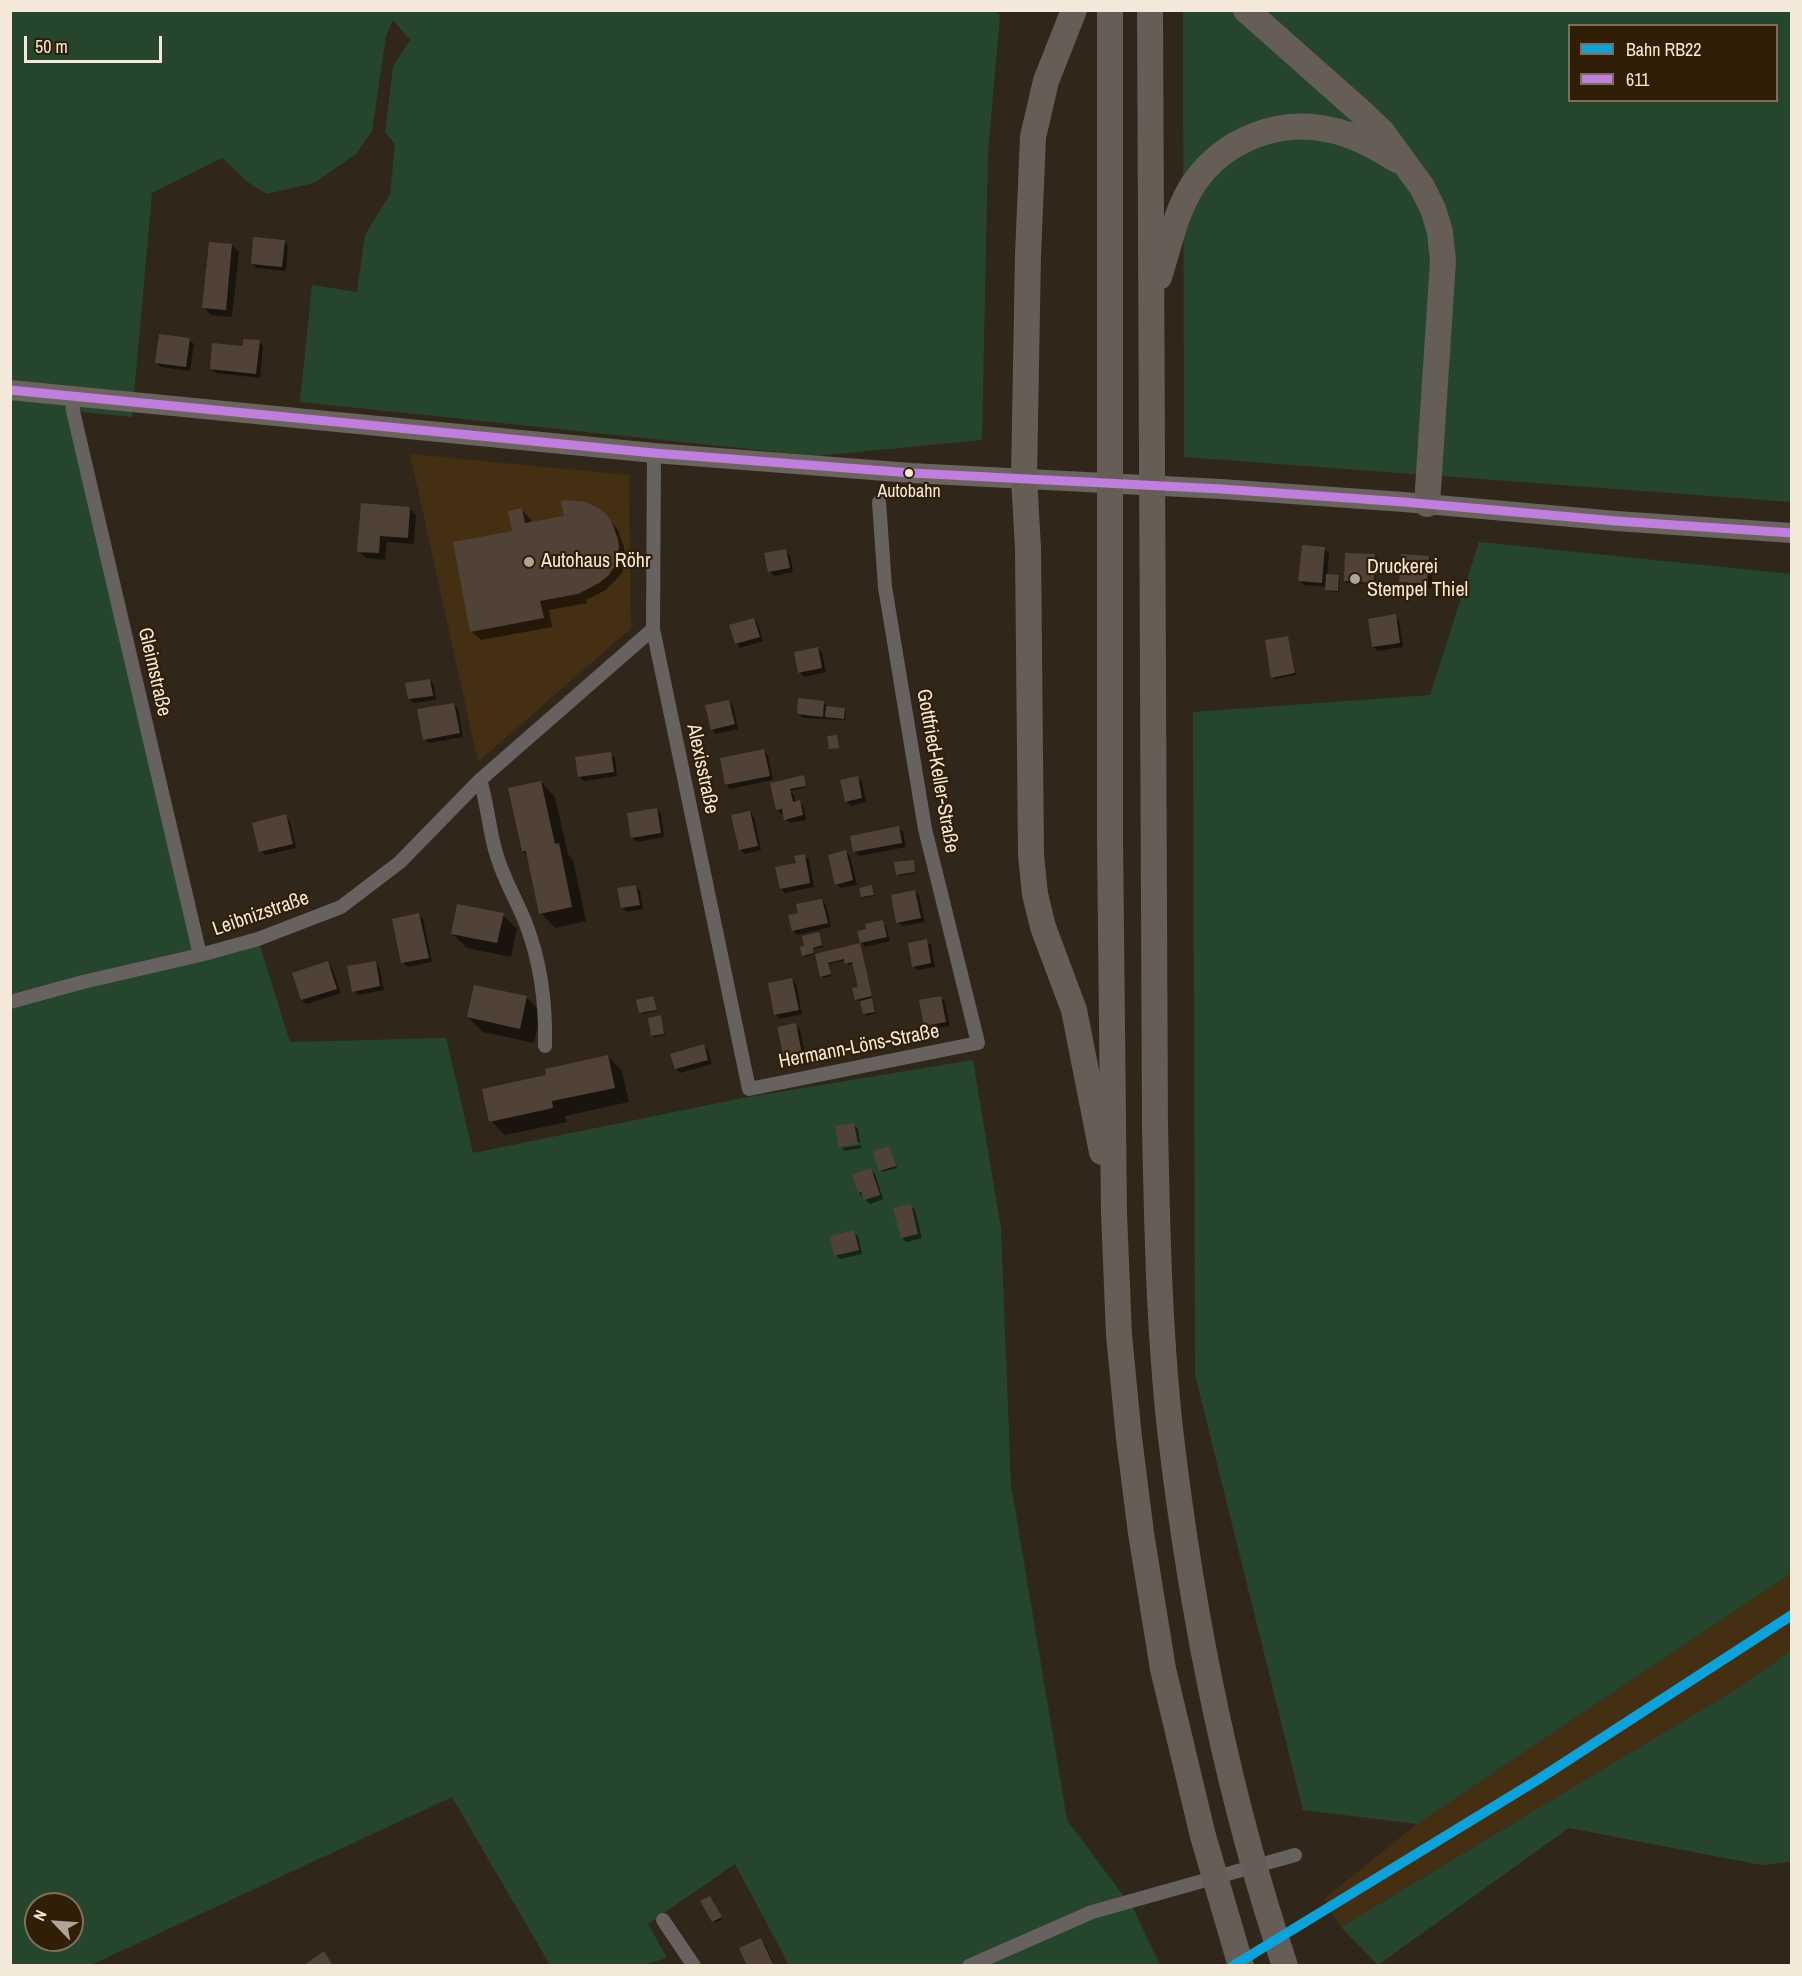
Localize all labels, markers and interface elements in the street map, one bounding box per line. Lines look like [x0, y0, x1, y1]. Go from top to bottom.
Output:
scale bar [27, 24, 165, 62]
legend [1568, 24, 1778, 102]
text: 50 m [35, 34, 68, 59]
text: Bahn RB22 [1626, 37, 1702, 62]
text: 611 [1626, 67, 1650, 92]
marker: Autobahn [903, 467, 915, 479]
place label: Autobahn [877, 481, 941, 503]
place label: Autohaus Röhr [541, 550, 650, 574]
marker: Autohaus Röhr [522, 555, 536, 569]
place label: Druckerei Stempel Thiel [1367, 556, 1468, 603]
marker: Druckerei Stempel Thiel [1348, 572, 1362, 586]
street label: Gleimstraße [132, 625, 176, 719]
street label: Gottfried-Keller-Straße [911, 687, 963, 855]
street label: Alexisstraße [681, 722, 723, 816]
street label: Leibnizstraße [210, 886, 312, 942]
street label: Hermann-Löns-Straße [777, 1020, 941, 1074]
north arrow [24, 1892, 84, 1952]
text: N [28, 1906, 51, 1924]

